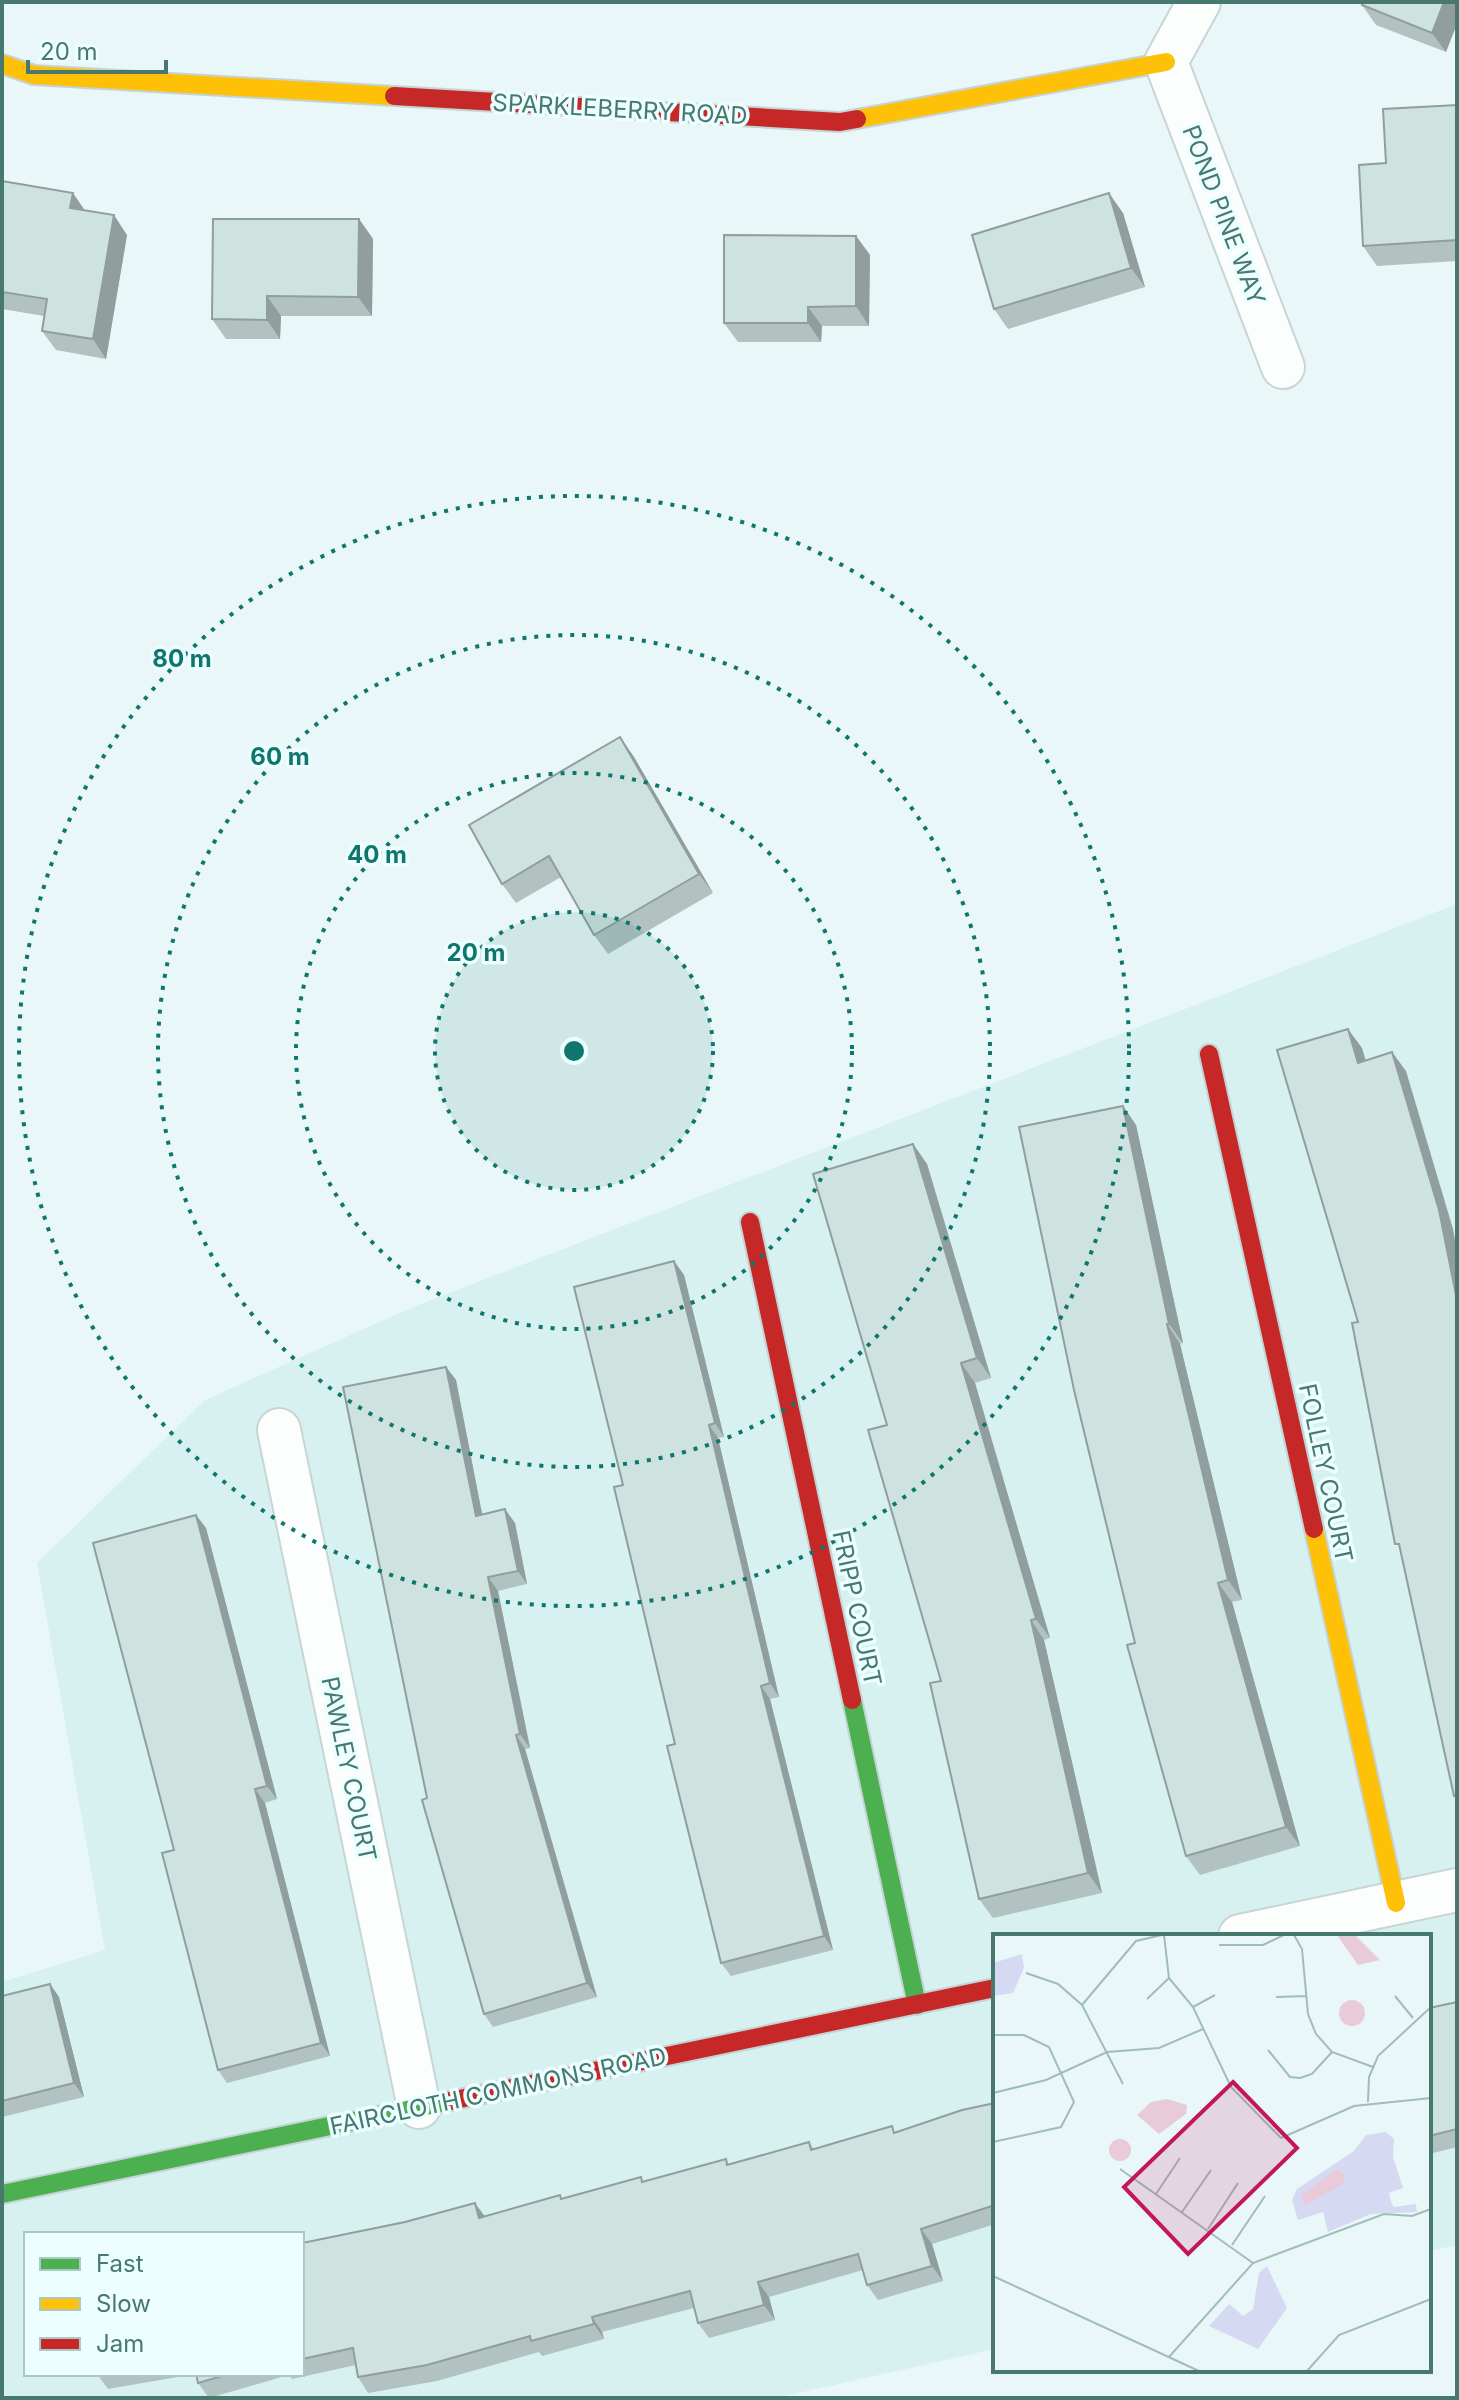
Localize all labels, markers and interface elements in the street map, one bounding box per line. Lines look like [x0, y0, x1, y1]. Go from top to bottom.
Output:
scale bar [28, 24, 166, 74]
text: 20 m [40, 37, 98, 66]
street label: SPARKLEBERRY ROAD [492, 88, 748, 130]
street label: POND PINE WAY [1176, 121, 1272, 309]
text: 80 m [152, 644, 212, 673]
text: 60 m [250, 742, 310, 771]
text: 40 m [347, 840, 407, 869]
text: 20 m [447, 938, 505, 967]
centre of rings [560, 1037, 588, 1065]
street label: FOLLEY COURT [1293, 1381, 1359, 1565]
street label: FRIPP COURT [826, 1528, 888, 1688]
street label: PAWLEY COURT [315, 1674, 383, 1864]
inset map [993, 1934, 1431, 2372]
street label: FAIRCLOTH COMMONS ROAD [327, 2041, 669, 2141]
legend [24, 2232, 304, 2376]
text: Fast [96, 2249, 144, 2278]
text: Slow [96, 2289, 151, 2318]
text: Jam [96, 2329, 144, 2358]

